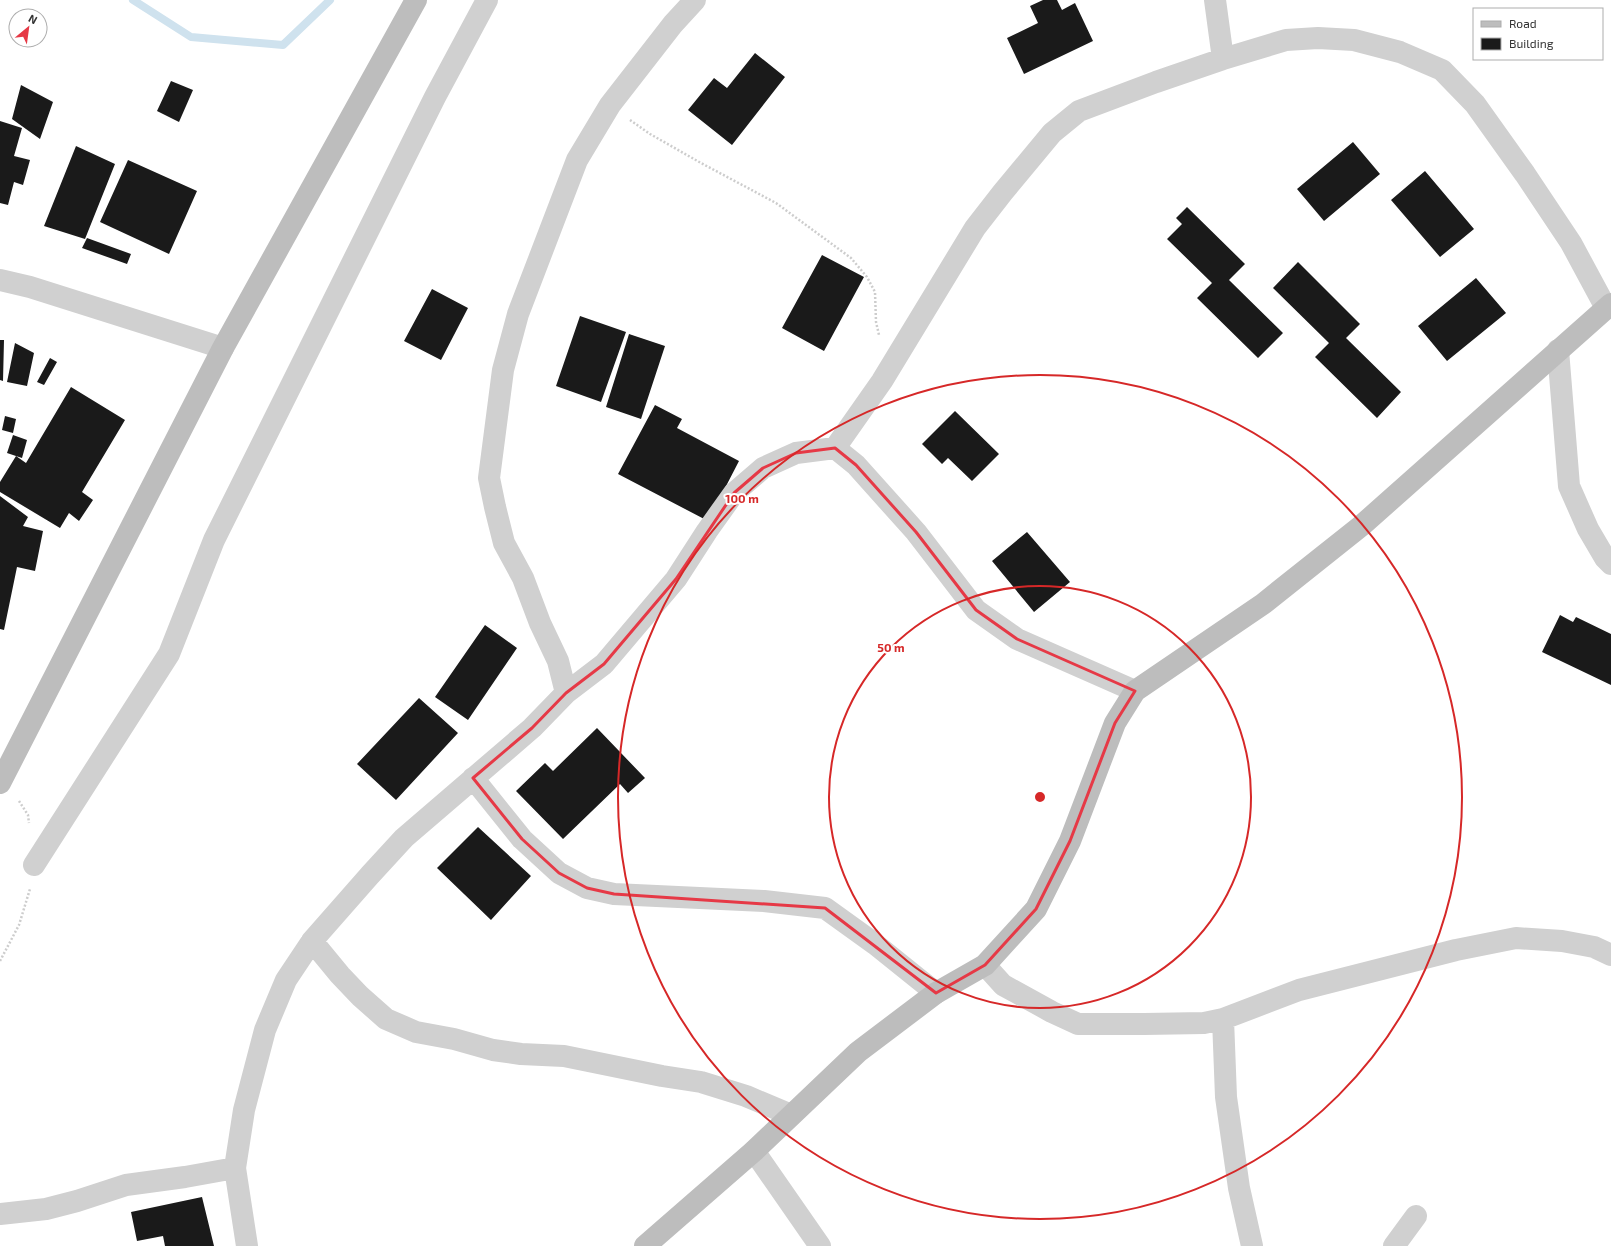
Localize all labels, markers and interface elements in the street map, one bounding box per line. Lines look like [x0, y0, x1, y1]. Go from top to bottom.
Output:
north arrow [8, 8, 48, 48]
legend [1473, 8, 1603, 60]
text: N [26, 11, 40, 26]
text: Road [1509, 16, 1537, 30]
text: Building [1509, 36, 1554, 50]
text: 100 m [725, 491, 759, 505]
text: 50 m [877, 640, 905, 654]
centre of rings [1033, 790, 1047, 804]

